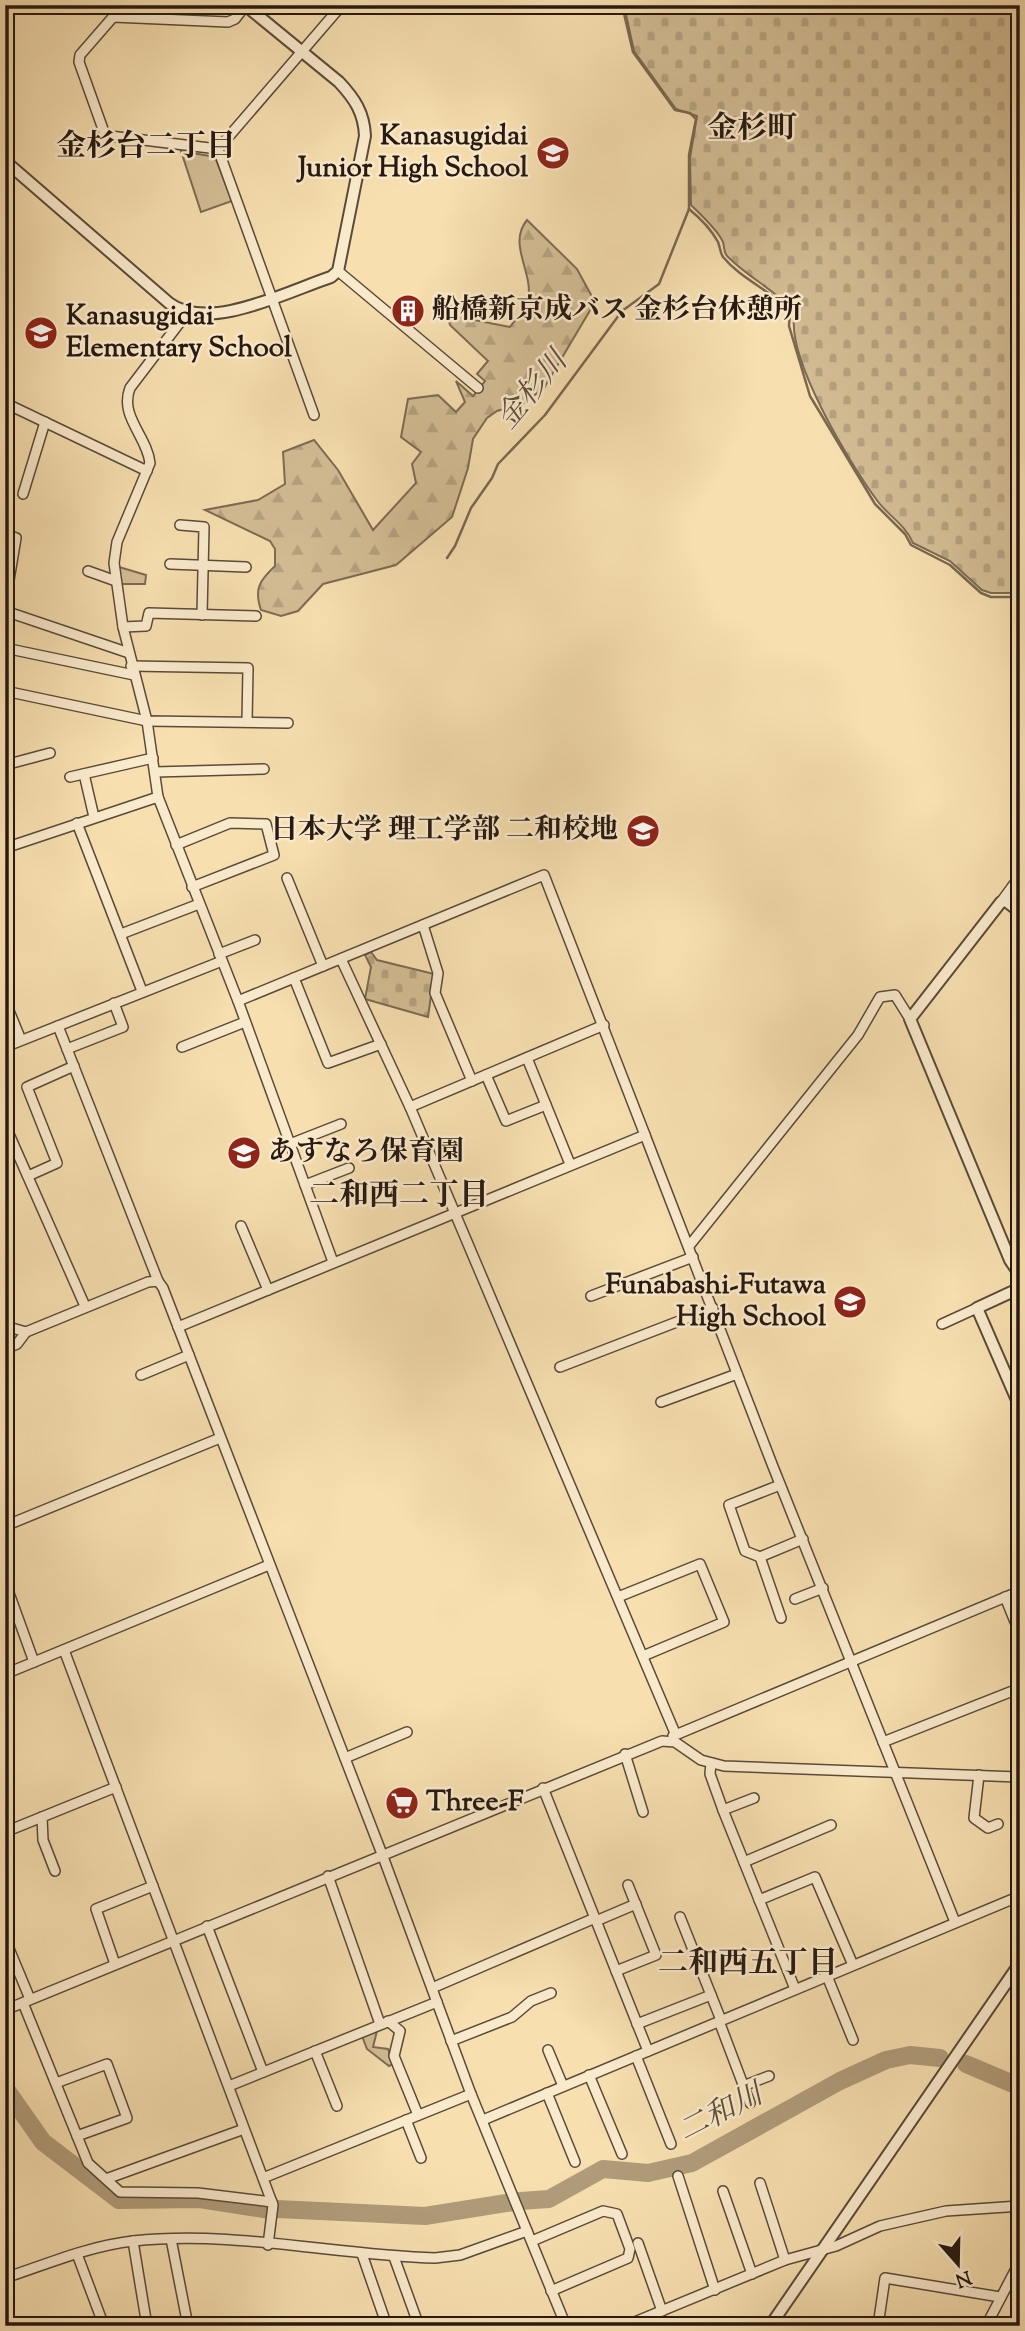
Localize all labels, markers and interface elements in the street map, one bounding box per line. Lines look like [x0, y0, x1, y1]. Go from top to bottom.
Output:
district label: 金杉町 [707, 108, 797, 151]
place label: Kanasugidai Junior High School [296, 117, 528, 189]
district label: 金杉台二丁目 [56, 126, 236, 169]
school or university icon: Kanasugidai Junior High School [534, 134, 572, 172]
place label: 船橋新京成バス 金杉台休憩所 [432, 291, 802, 331]
building icon: 船橋新京成バス 金杉台休憩所 [389, 292, 427, 330]
place label: Kanasugidai Elementary School [66, 297, 292, 369]
school or university icon: Kanasugidai Elementary School [22, 314, 60, 352]
water label: 金杉川 [488, 340, 580, 439]
place label: 日本大学 理工学部 二和校地 [270, 811, 618, 851]
school or university icon: 日本大学 理工学部 二和校地 [624, 812, 662, 850]
place label: あすなろ保育園 [268, 1133, 464, 1173]
school or university icon: あすなろ保育園 [225, 1134, 263, 1172]
district label: 二和西二丁目 [309, 1175, 489, 1218]
place label: Funabashi-Futawa High School [605, 1266, 826, 1338]
school or university icon: Funabashi-Futawa High School [831, 1283, 869, 1321]
place label: Three-F [426, 1783, 524, 1823]
supermarket icon: Three-F [383, 1784, 421, 1822]
district label: 二和西五丁目 [658, 1943, 838, 1986]
water label: 二和川 [671, 2073, 774, 2154]
north arrow [923, 2230, 993, 2300]
text: N [951, 2262, 975, 2293]

